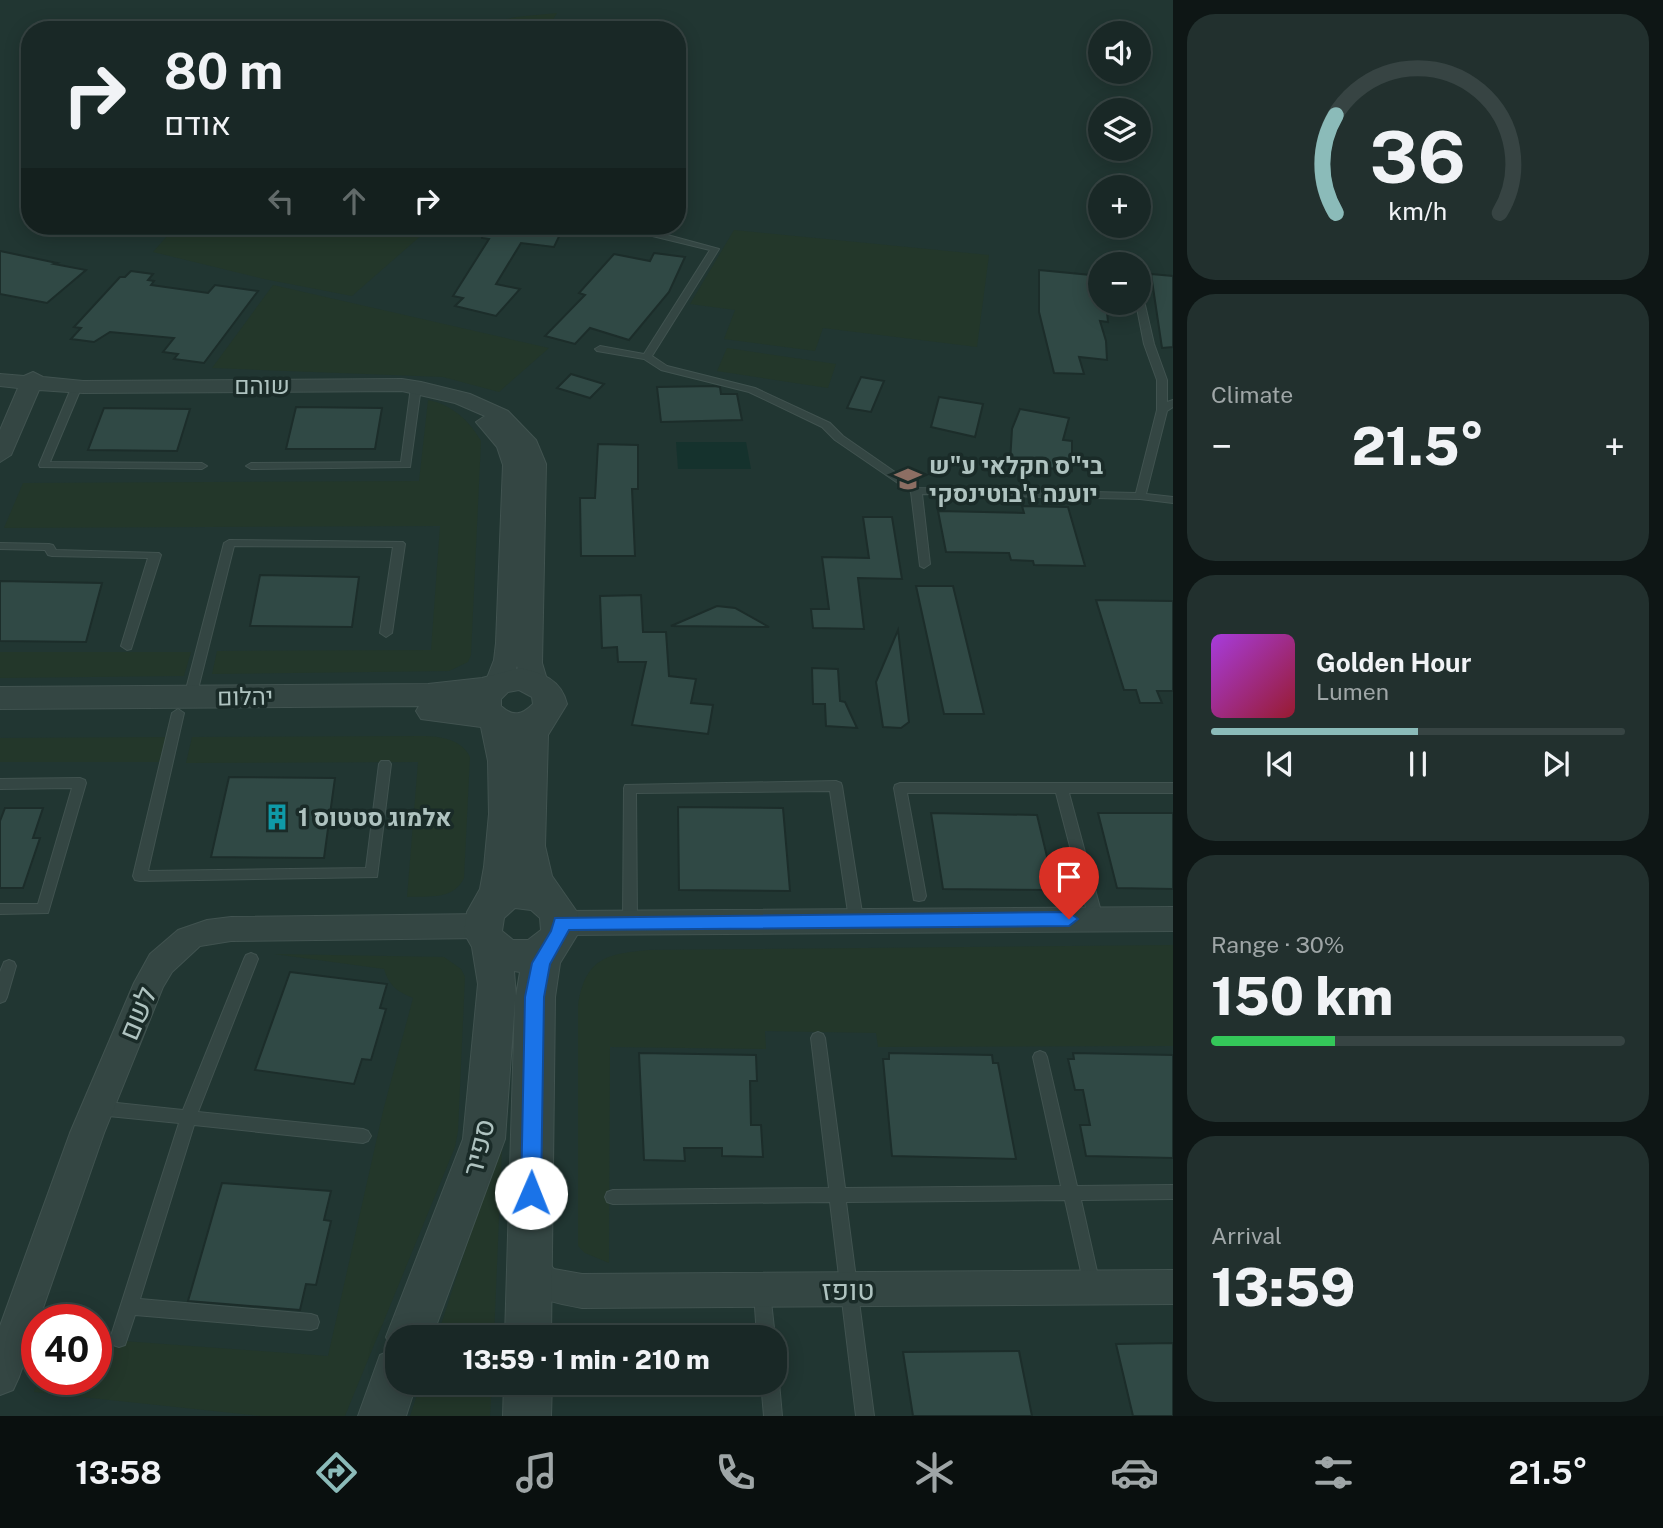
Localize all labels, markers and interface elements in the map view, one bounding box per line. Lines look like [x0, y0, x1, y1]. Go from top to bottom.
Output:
map controls [1088, 21, 1151, 315]
button: sound [1088, 21, 1151, 84]
text: 80 m [164, 42, 283, 100]
icon: right [49, 49, 140, 140]
button: layers [1088, 98, 1151, 161]
text: אודם [164, 105, 231, 142]
text: 36 [1370, 115, 1466, 200]
button: + [1088, 175, 1151, 238]
icon: left [262, 182, 300, 220]
icon: ahead [335, 182, 373, 220]
icon: right [408, 182, 446, 220]
text: km/h [1389, 196, 1447, 226]
button: − [1088, 252, 1151, 315]
street label: שוהם [234, 371, 290, 399]
text: Climate [1211, 381, 1293, 408]
text: 21.5° [1352, 416, 1484, 477]
text: − [1211, 424, 1232, 469]
text: + [1604, 424, 1625, 469]
place label: בי"ס חקלאי ע"ש יוענה ז'בוטינסקי [929, 451, 1103, 507]
school or university icon: בי"ס חקלאי ע"ש יוענה ז'בוטינסקי [893, 464, 923, 494]
text: Golden Hour [1316, 647, 1471, 678]
text: Lumen [1316, 678, 1389, 705]
street label: יהלום [217, 682, 273, 710]
icon: previous [1261, 745, 1299, 783]
icon: pause [1399, 745, 1437, 783]
icon: next [1537, 745, 1575, 783]
building icon: אלמוג סטטוס 1 [262, 802, 292, 832]
place label: אלמוג סטטוס 1 [298, 803, 451, 831]
pin [1039, 847, 1099, 919]
icon: arrive [1050, 858, 1088, 896]
text: Range · 30% [1211, 931, 1345, 958]
text: 150 km [1211, 966, 1393, 1027]
street label: לשם [111, 982, 163, 1044]
street label: ספיר [455, 1115, 501, 1179]
position arrow [494, 1156, 568, 1230]
text: Arrival [1211, 1222, 1282, 1249]
text: 13:59 [1211, 1257, 1355, 1318]
street label: טופז [822, 1273, 874, 1306]
speed limit sign: 40 [21, 1304, 112, 1395]
text: 13:59 · 1 min · 210 m [462, 1344, 710, 1375]
icon: directions [312, 1448, 361, 1497]
icon: music [512, 1448, 561, 1497]
icon: phone [711, 1448, 760, 1497]
icon: climate [910, 1448, 959, 1497]
icon: car [1110, 1448, 1159, 1497]
icon: filters [1309, 1448, 1358, 1497]
text: 13:58 [75, 1454, 162, 1491]
text: 21.5° [1508, 1454, 1588, 1491]

